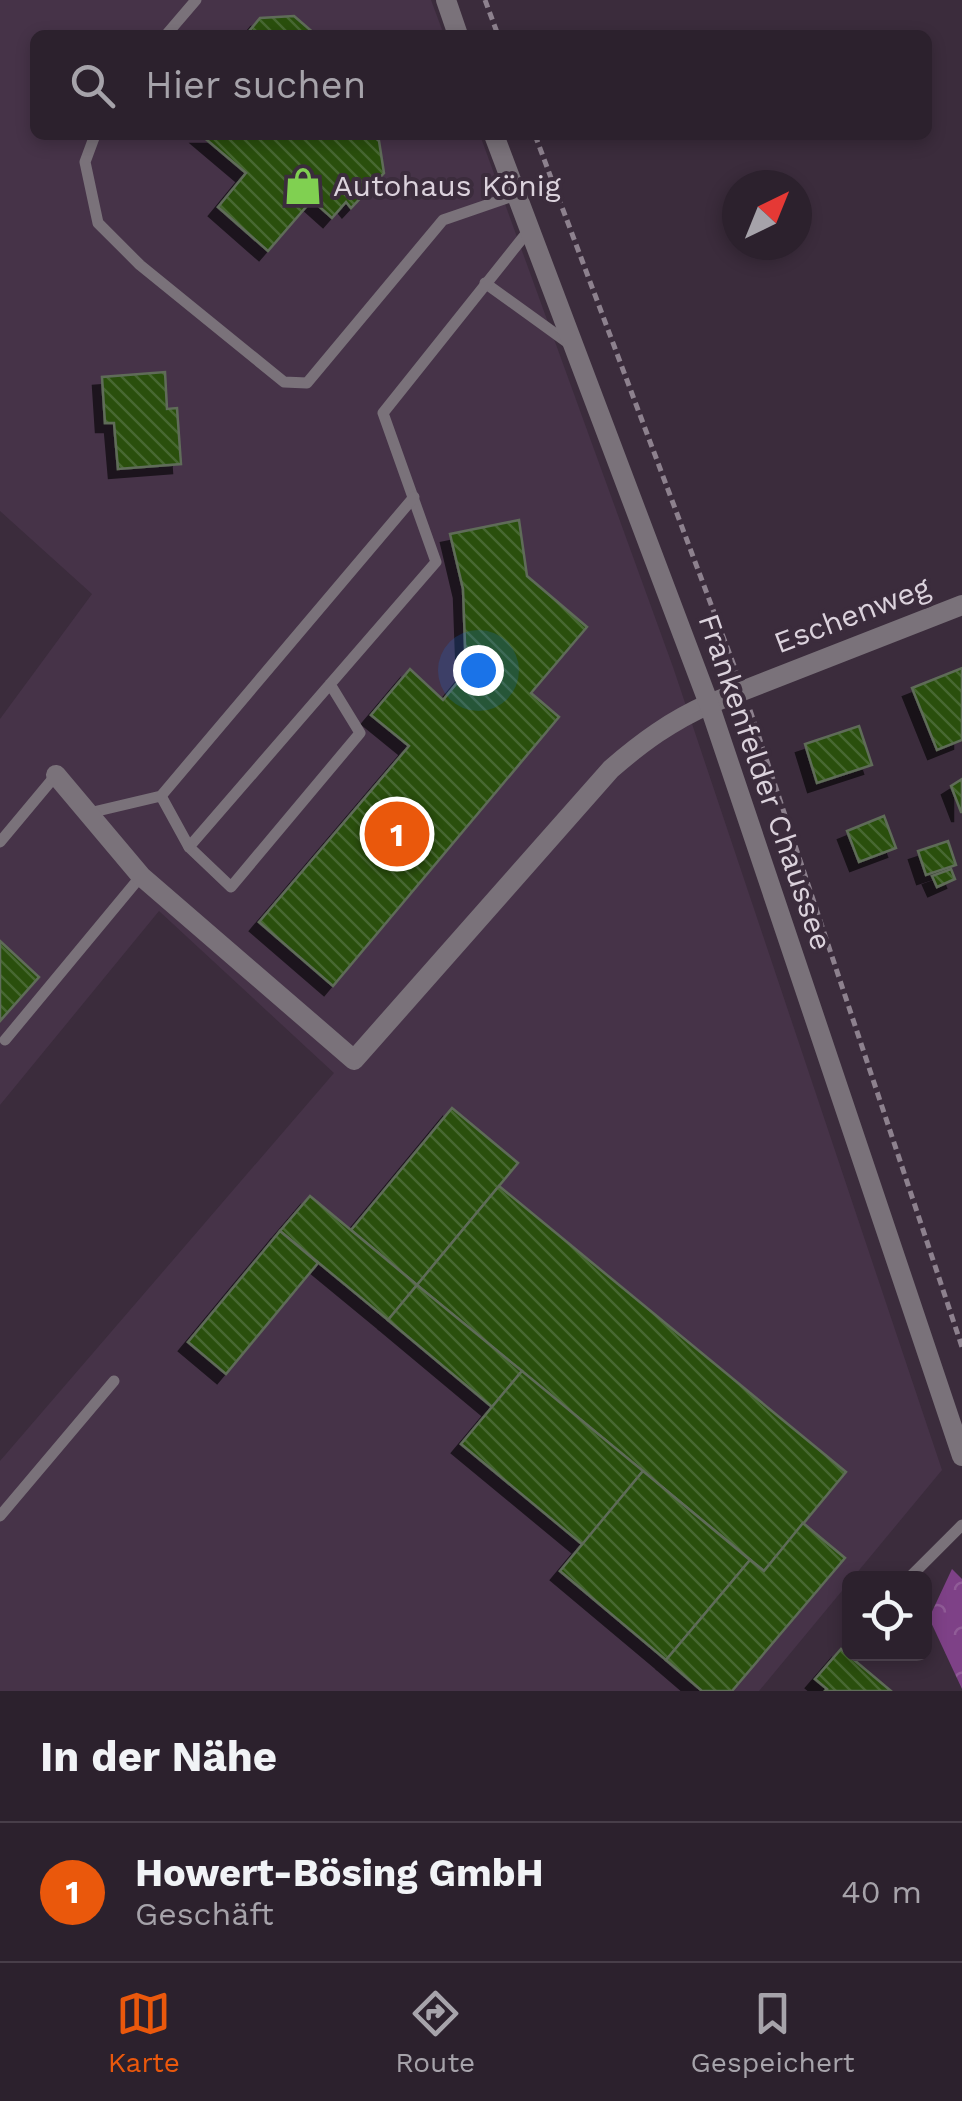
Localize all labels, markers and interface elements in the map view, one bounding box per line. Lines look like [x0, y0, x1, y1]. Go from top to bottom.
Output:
search box [30, 30, 932, 140]
icon: search [65, 58, 120, 113]
text: Hier suchen [145, 63, 366, 107]
shop icon: Autohaus König [282, 165, 324, 207]
place label: Autohaus König [333, 168, 561, 203]
north arrow [722, 170, 812, 260]
street label: Eschenweg [769, 569, 935, 660]
street label: Frankenfelder Chaussee [691, 609, 840, 955]
your location [453, 645, 504, 696]
pin: 1 [364, 796, 430, 872]
map controls [842, 1571, 932, 1661]
button: locate [842, 1571, 932, 1661]
text: In der Nähe [40, 1732, 277, 1781]
text: Howert-Bösing GmbH [135, 1851, 544, 1895]
text: 1 [66, 1873, 79, 1911]
text: 40 m [841, 1873, 922, 1911]
text: Geschäft [135, 1895, 274, 1933]
tab: Karte [108, 1986, 180, 2079]
tab: Route [395, 1986, 475, 2079]
tab: Gespeichert [691, 1986, 854, 2079]

